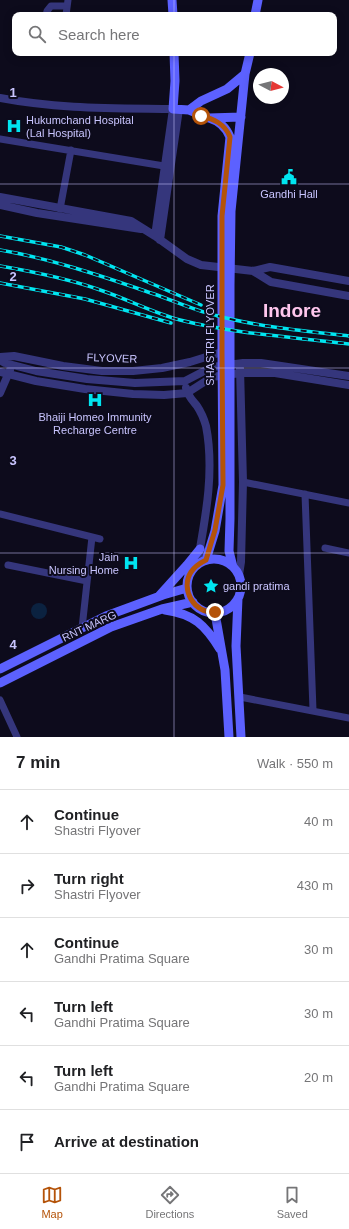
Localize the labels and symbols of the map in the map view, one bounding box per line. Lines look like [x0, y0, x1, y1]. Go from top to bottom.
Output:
north arrow [253, 68, 289, 104]
text: 1 [9, 85, 17, 100]
route start [192, 107, 210, 125]
place label: Hukumchand Hospital (Lal Hospital) [26, 114, 134, 139]
hospital icon: Hukumchand Hospital (Lal Hospital) [5, 117, 23, 135]
public building icon: Gandhi Hall [280, 168, 298, 186]
place label: Gandhi Hall [260, 188, 318, 200]
text: 2 [9, 269, 17, 284]
street label: SHASTRI FLYOVER [204, 284, 216, 386]
district label: Indore [263, 300, 321, 321]
street label: FLYOVER [87, 351, 138, 365]
hospital icon: Bhaiji Homeo Immunity Recharge Centre [86, 391, 104, 409]
place label: Bhaiji Homeo Immunity Recharge Centre [38, 411, 152, 436]
text: 3 [9, 453, 17, 468]
place label: Jain Nursing Home [49, 551, 119, 576]
hospital icon: Jain Nursing Home [122, 554, 140, 572]
place icon: gandi pratima [202, 577, 220, 595]
place label: gandi pratima [223, 580, 291, 592]
route end [206, 603, 224, 621]
street label: RNT MARG [60, 608, 118, 644]
text: 4 [9, 637, 17, 652]

